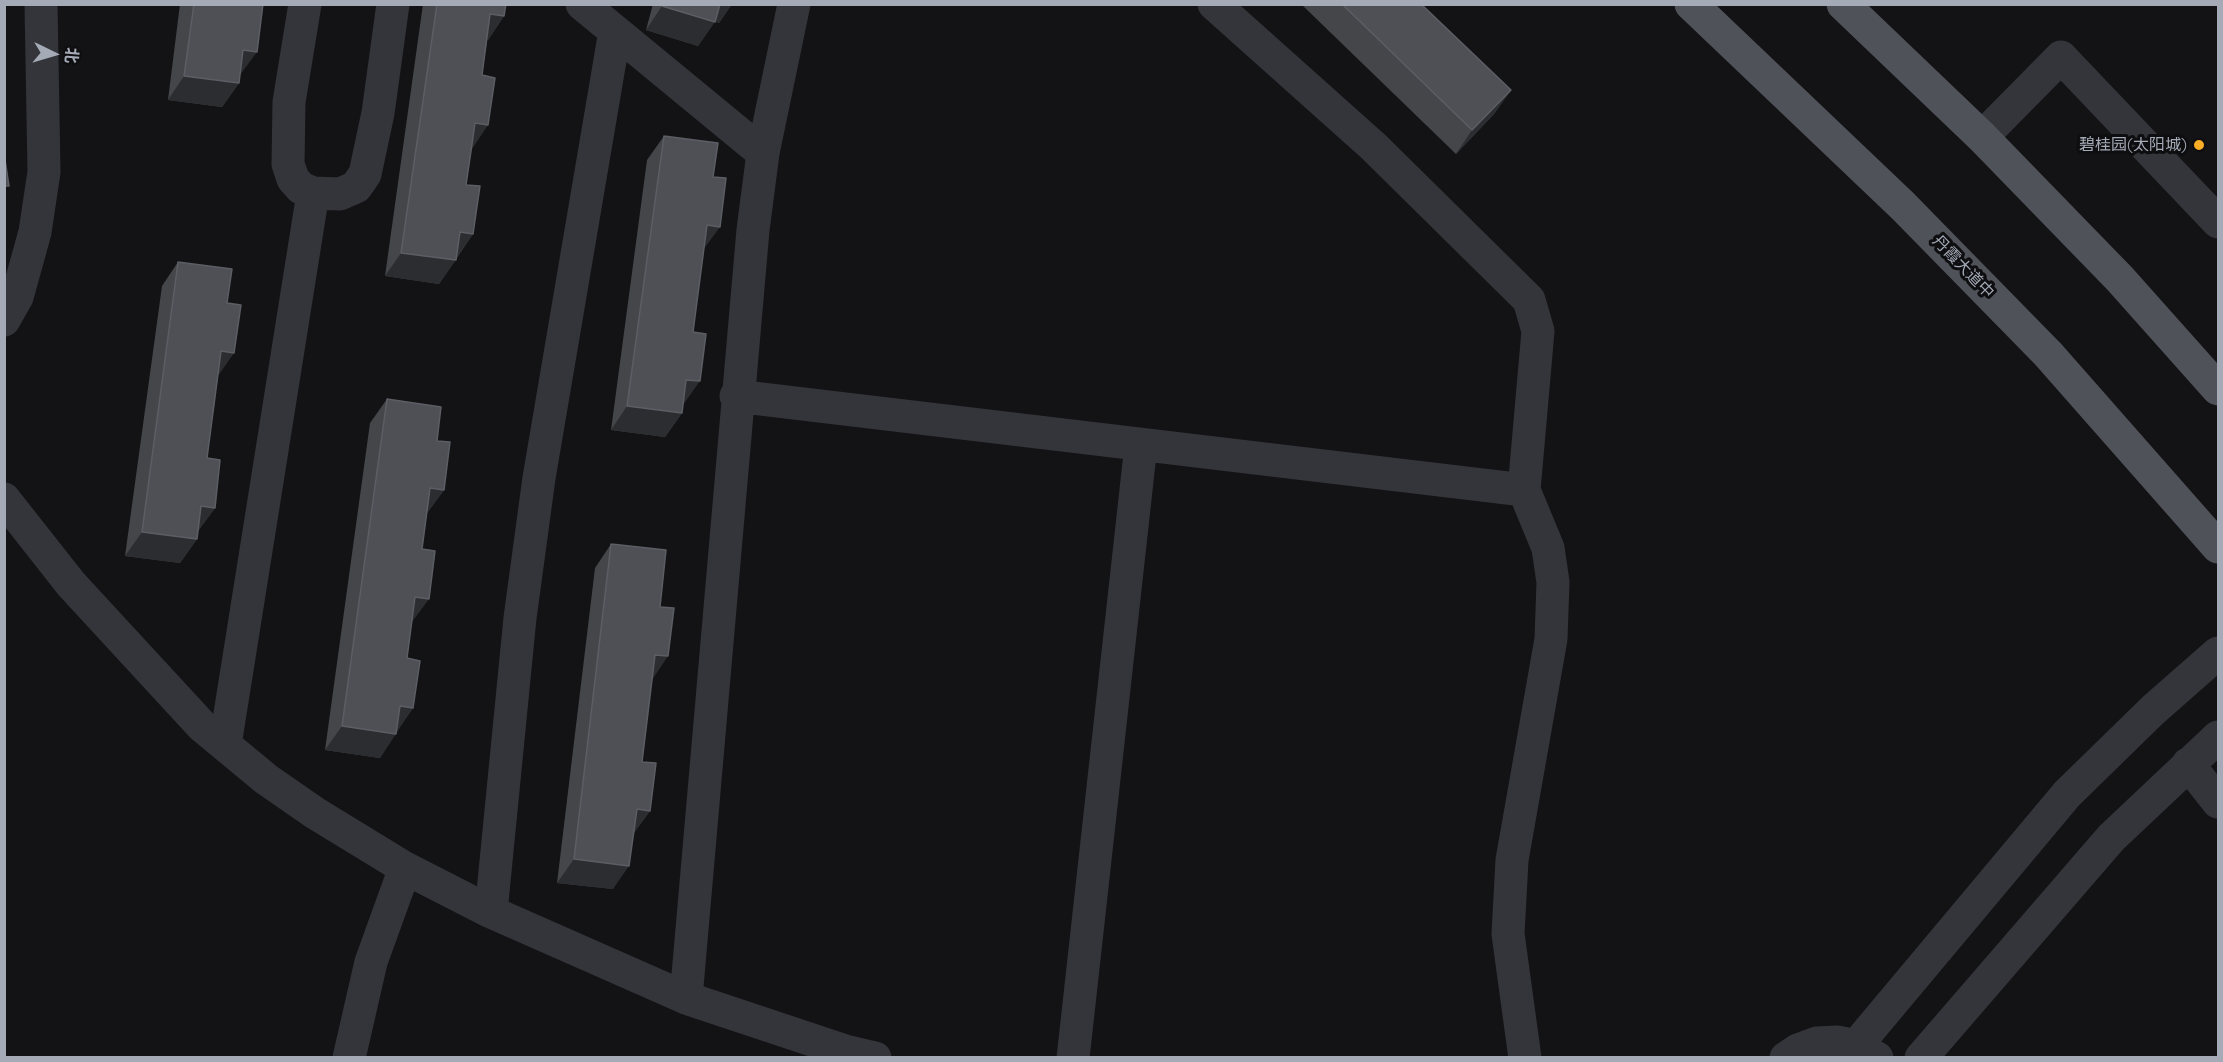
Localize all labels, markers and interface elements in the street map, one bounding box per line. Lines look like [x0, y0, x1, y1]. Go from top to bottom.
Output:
north arrow [24, 24, 84, 84]
text: 北 [61, 47, 83, 64]
place label: 碧桂园(太阳城) [2079, 135, 2187, 155]
marker: 碧桂园(太阳城) [2192, 138, 2206, 152]
street label: 丹霞大道中 [1928, 232, 1998, 302]

